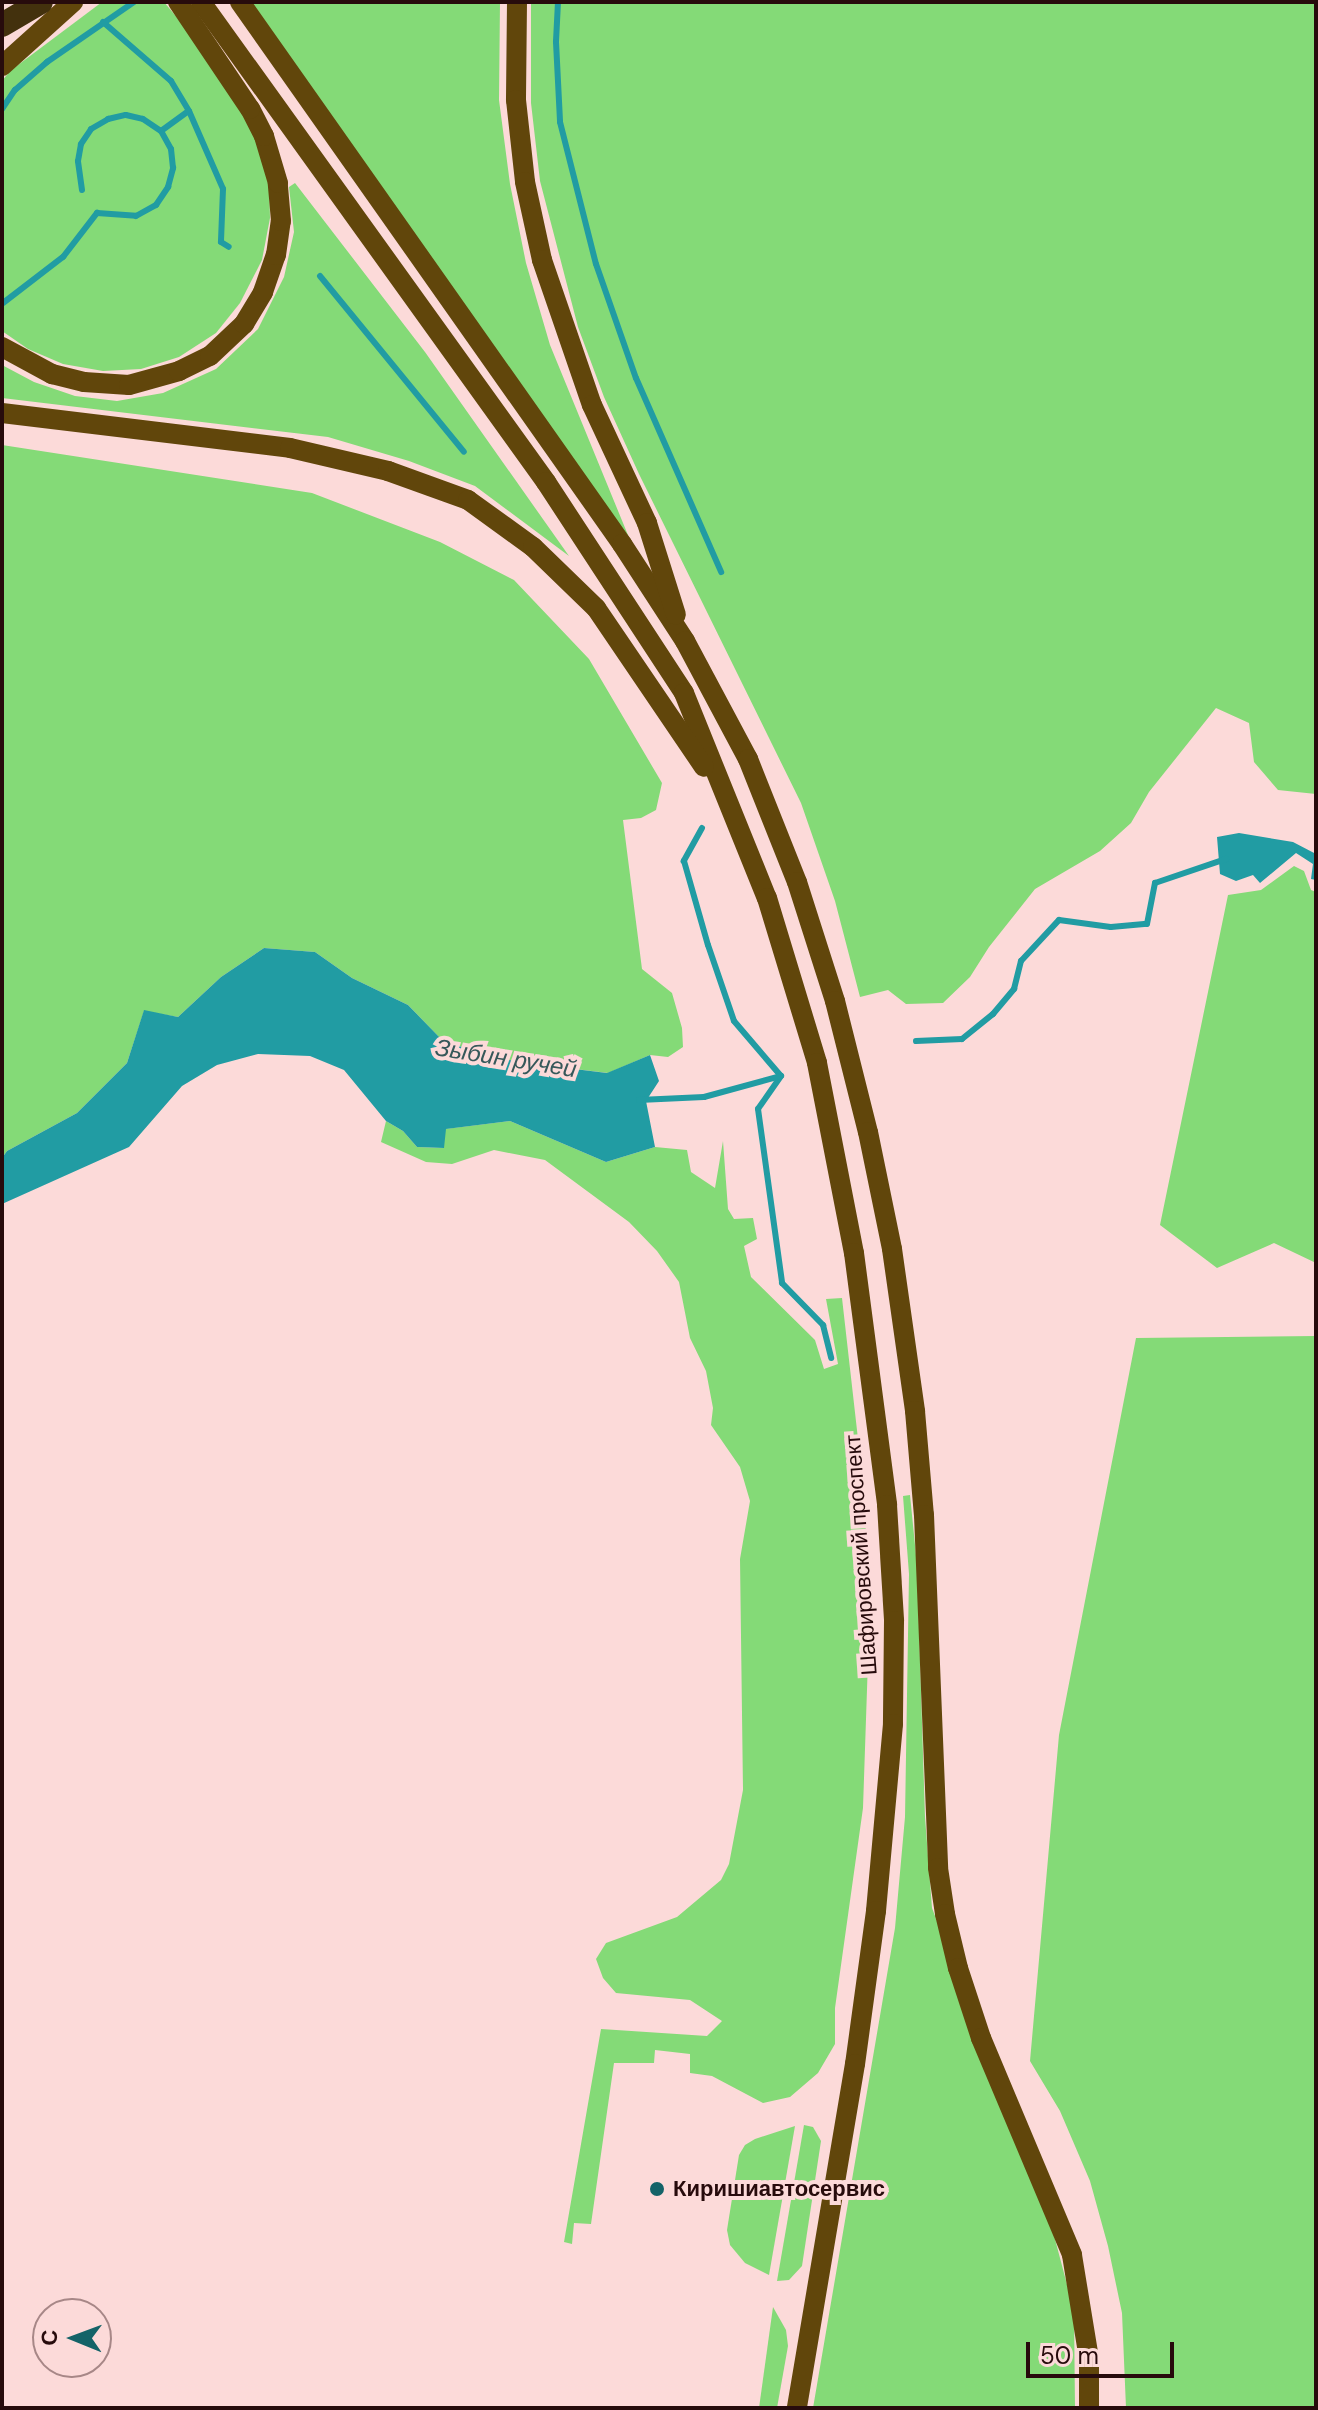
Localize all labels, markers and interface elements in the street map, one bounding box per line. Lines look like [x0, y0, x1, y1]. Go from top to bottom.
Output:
water label: Зыбин ручей [433, 1033, 579, 1083]
street label: Шафировский проспект [839, 1434, 883, 1676]
place label: Киришиавтосервис [673, 2176, 885, 2202]
marker: Киришиавтосервис [648, 2180, 666, 2198]
north arrow [32, 2298, 112, 2378]
scale bar [1030, 2326, 1178, 2376]
text: С [35, 2329, 64, 2346]
text: 50 m [1040, 2340, 1099, 2371]

